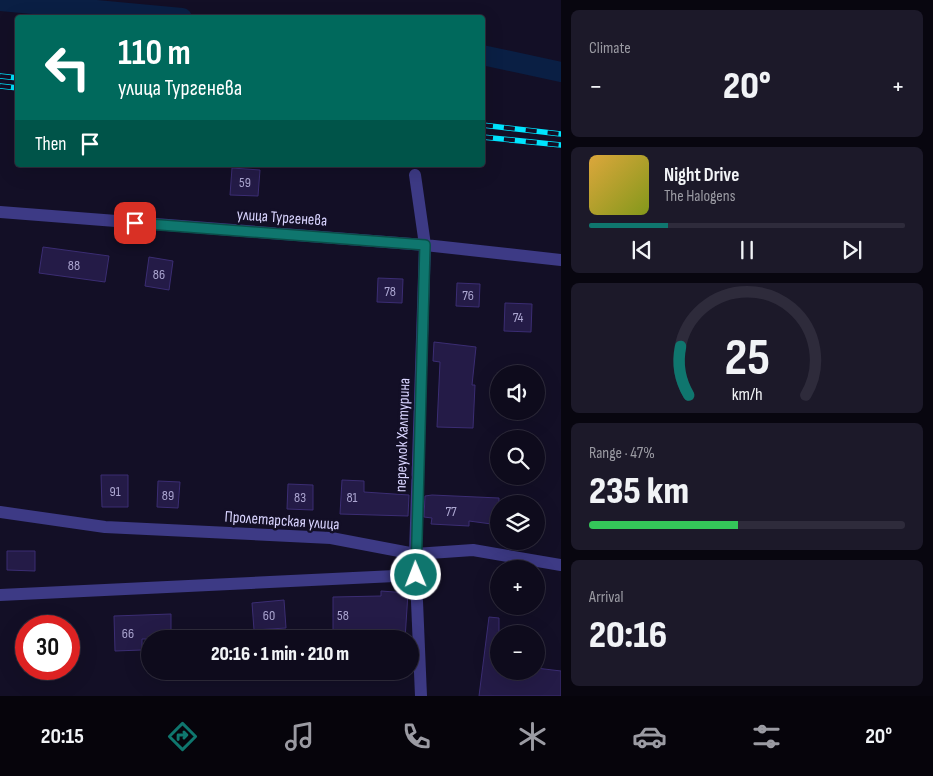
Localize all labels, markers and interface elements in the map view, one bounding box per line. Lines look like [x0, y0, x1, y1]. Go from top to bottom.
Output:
text: 110 m [118, 32, 191, 75]
icon: left [35, 35, 100, 100]
text: Climate [589, 39, 631, 58]
text: 20° [723, 64, 771, 109]
text: − [589, 70, 603, 103]
text: + [891, 70, 905, 103]
text: улица Тургенева [118, 75, 242, 102]
icon: arrive [76, 130, 104, 158]
text: Then [35, 133, 66, 156]
text: Night Drive [664, 164, 739, 187]
house number: 59 [239, 174, 251, 191]
text: The Halogens [664, 187, 735, 206]
pin [114, 202, 156, 244]
street label: улица Тургенева [236, 205, 328, 231]
icon: arrive [121, 209, 149, 237]
icon: previous [628, 236, 656, 264]
icon: pause [733, 236, 761, 264]
icon: next [838, 236, 866, 264]
house number: 88 [68, 257, 80, 274]
house number: 86 [153, 266, 165, 283]
house number: 78 [384, 283, 396, 300]
house number: 76 [462, 287, 474, 304]
house number: 74 [513, 309, 524, 326]
text: 25 [724, 327, 770, 390]
map controls [490, 365, 545, 680]
button: sound [490, 365, 545, 420]
street label: переулок Халтурина [392, 378, 414, 492]
text: km/h [732, 384, 762, 405]
button: search [490, 430, 545, 485]
text: Range · 47% [589, 444, 655, 463]
text: 235 km [589, 469, 689, 514]
house number: 91 [109, 483, 121, 500]
house number: 89 [162, 487, 174, 504]
house number: 83 [294, 489, 306, 506]
house number: 81 [346, 489, 358, 506]
button: layers [490, 495, 545, 550]
house number: 77 [445, 503, 457, 520]
street label: Пролетарская улица [224, 508, 340, 534]
position arrow [389, 548, 441, 600]
button: + [490, 560, 545, 615]
text: Arrival [589, 588, 623, 607]
house number: 60 [263, 607, 275, 624]
house number: 58 [337, 607, 349, 624]
text: 20:16 [589, 613, 667, 658]
speed limit sign: 30 [15, 615, 80, 680]
house number: 66 [122, 625, 134, 642]
button: − [490, 625, 545, 680]
text: 20:16 · 1 min · 210 m [211, 643, 349, 666]
icon: directions [165, 719, 200, 754]
icon: music [282, 719, 317, 754]
icon: phone [399, 719, 434, 754]
icon: climate [515, 719, 550, 754]
icon: car [632, 719, 667, 754]
icon: filters [749, 719, 784, 754]
text: 20:15 [41, 723, 84, 750]
text: 20° [865, 723, 892, 750]

